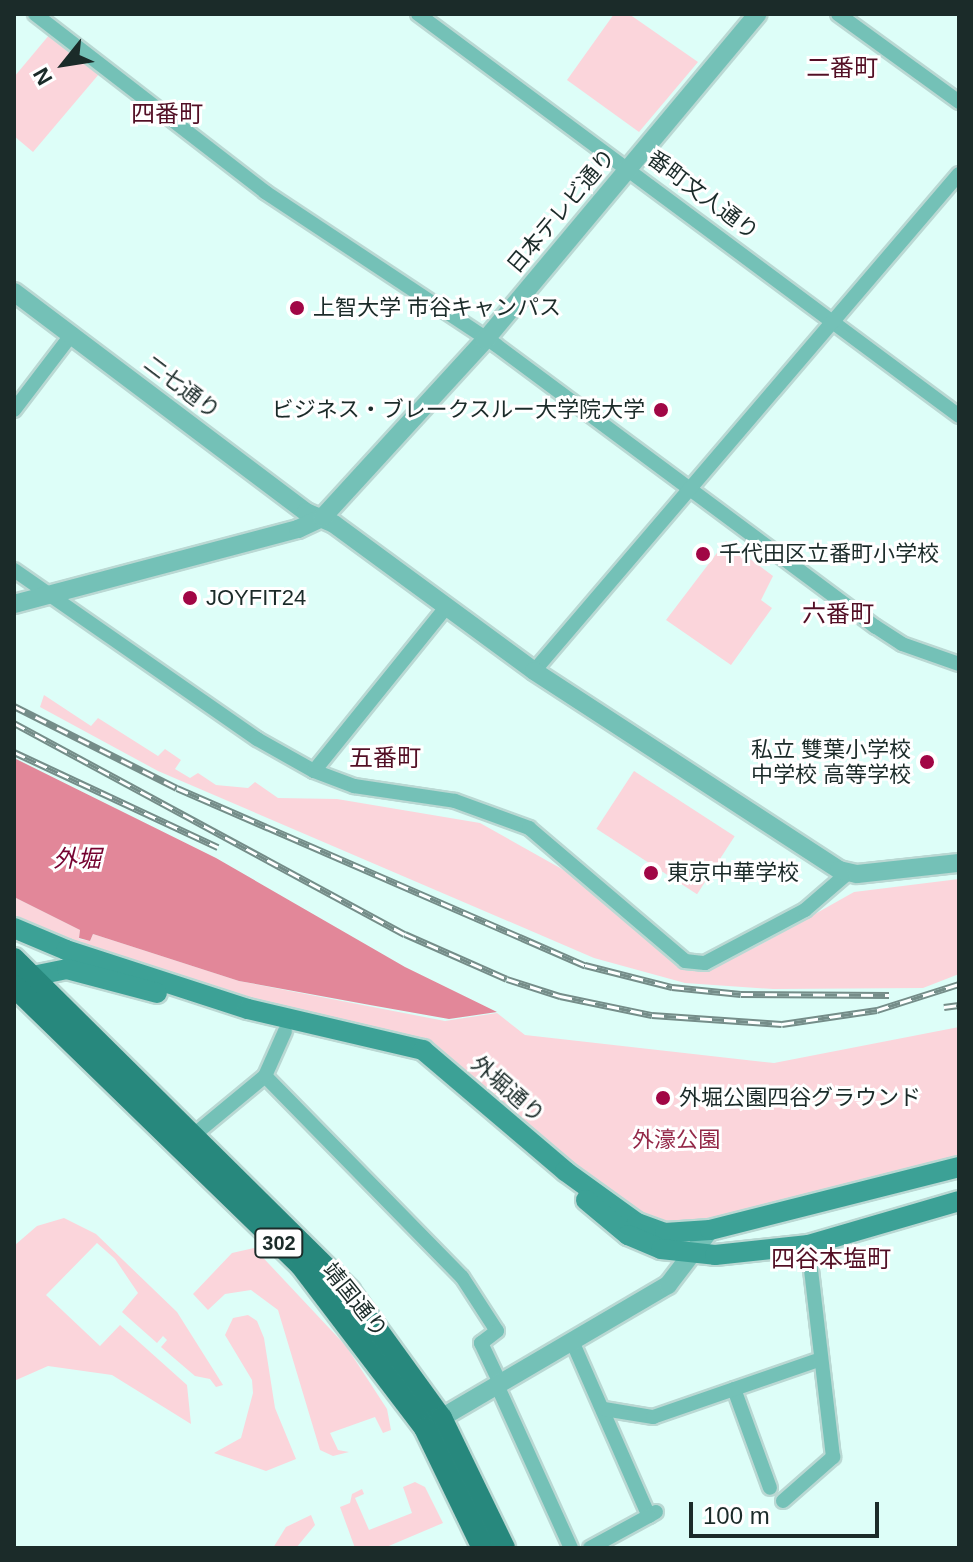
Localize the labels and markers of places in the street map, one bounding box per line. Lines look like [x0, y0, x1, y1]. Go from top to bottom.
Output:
place label: 上智大学 市谷キャンパス [313, 295, 561, 321]
marker: 上智大学 市谷キャンパス [288, 299, 306, 317]
place label: ビジネス・ブレークスルー大学院大学 [271, 397, 645, 423]
marker: ビジネス・ブレークスルー大学院大学 [652, 401, 670, 419]
place label: 千代田区立番町小学校 [719, 541, 939, 567]
marker: 千代田区立番町小学校 [694, 545, 712, 563]
place label: JOYFIT24 [206, 585, 306, 611]
marker: JOYFIT24 [181, 589, 199, 607]
place label: 私立 雙葉小学校 中学校 高等学校 [751, 736, 911, 788]
marker: 私立 雙葉小学校 中学校 高等学校 [918, 753, 936, 771]
place label: 東京中華学校 [667, 860, 799, 886]
marker: 東京中華学校 [642, 864, 660, 882]
place label: 外堀公園四谷グラウンド [679, 1085, 921, 1111]
marker: 外堀公園四谷グラウンド [654, 1089, 672, 1107]

